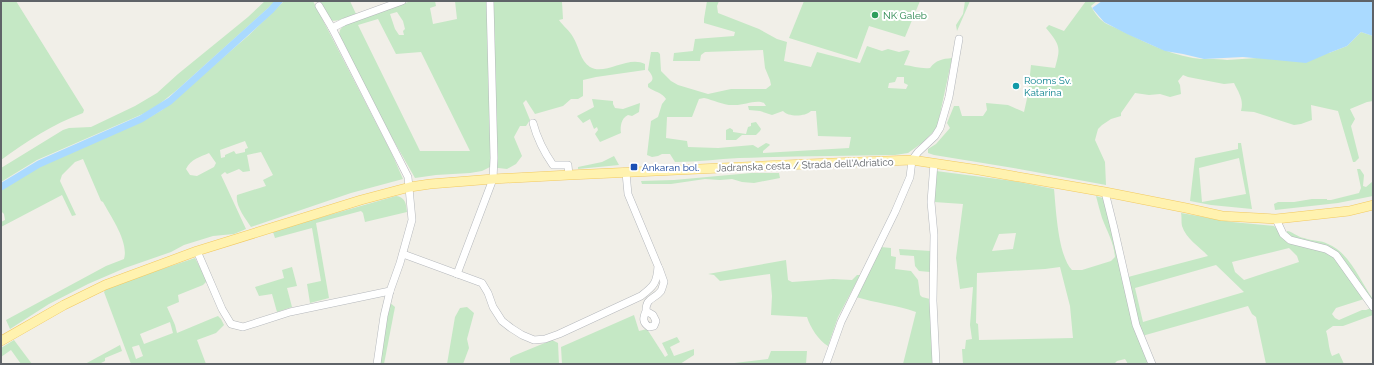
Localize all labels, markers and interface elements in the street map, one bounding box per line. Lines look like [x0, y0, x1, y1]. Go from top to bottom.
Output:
marker: NK Galeb [870, 10, 880, 20]
place label: NK Galeb [883, 10, 927, 21]
place label: Rooms Sv. Katarina [1024, 75, 1071, 98]
marker: Rooms Sv. Katarina [1011, 81, 1021, 91]
street label: Jadranska cesta / Strada dell'Adriatico [716, 156, 894, 174]
marker: Ankaran bol. [629, 162, 639, 172]
place label: Ankaran bol. [642, 162, 699, 173]

